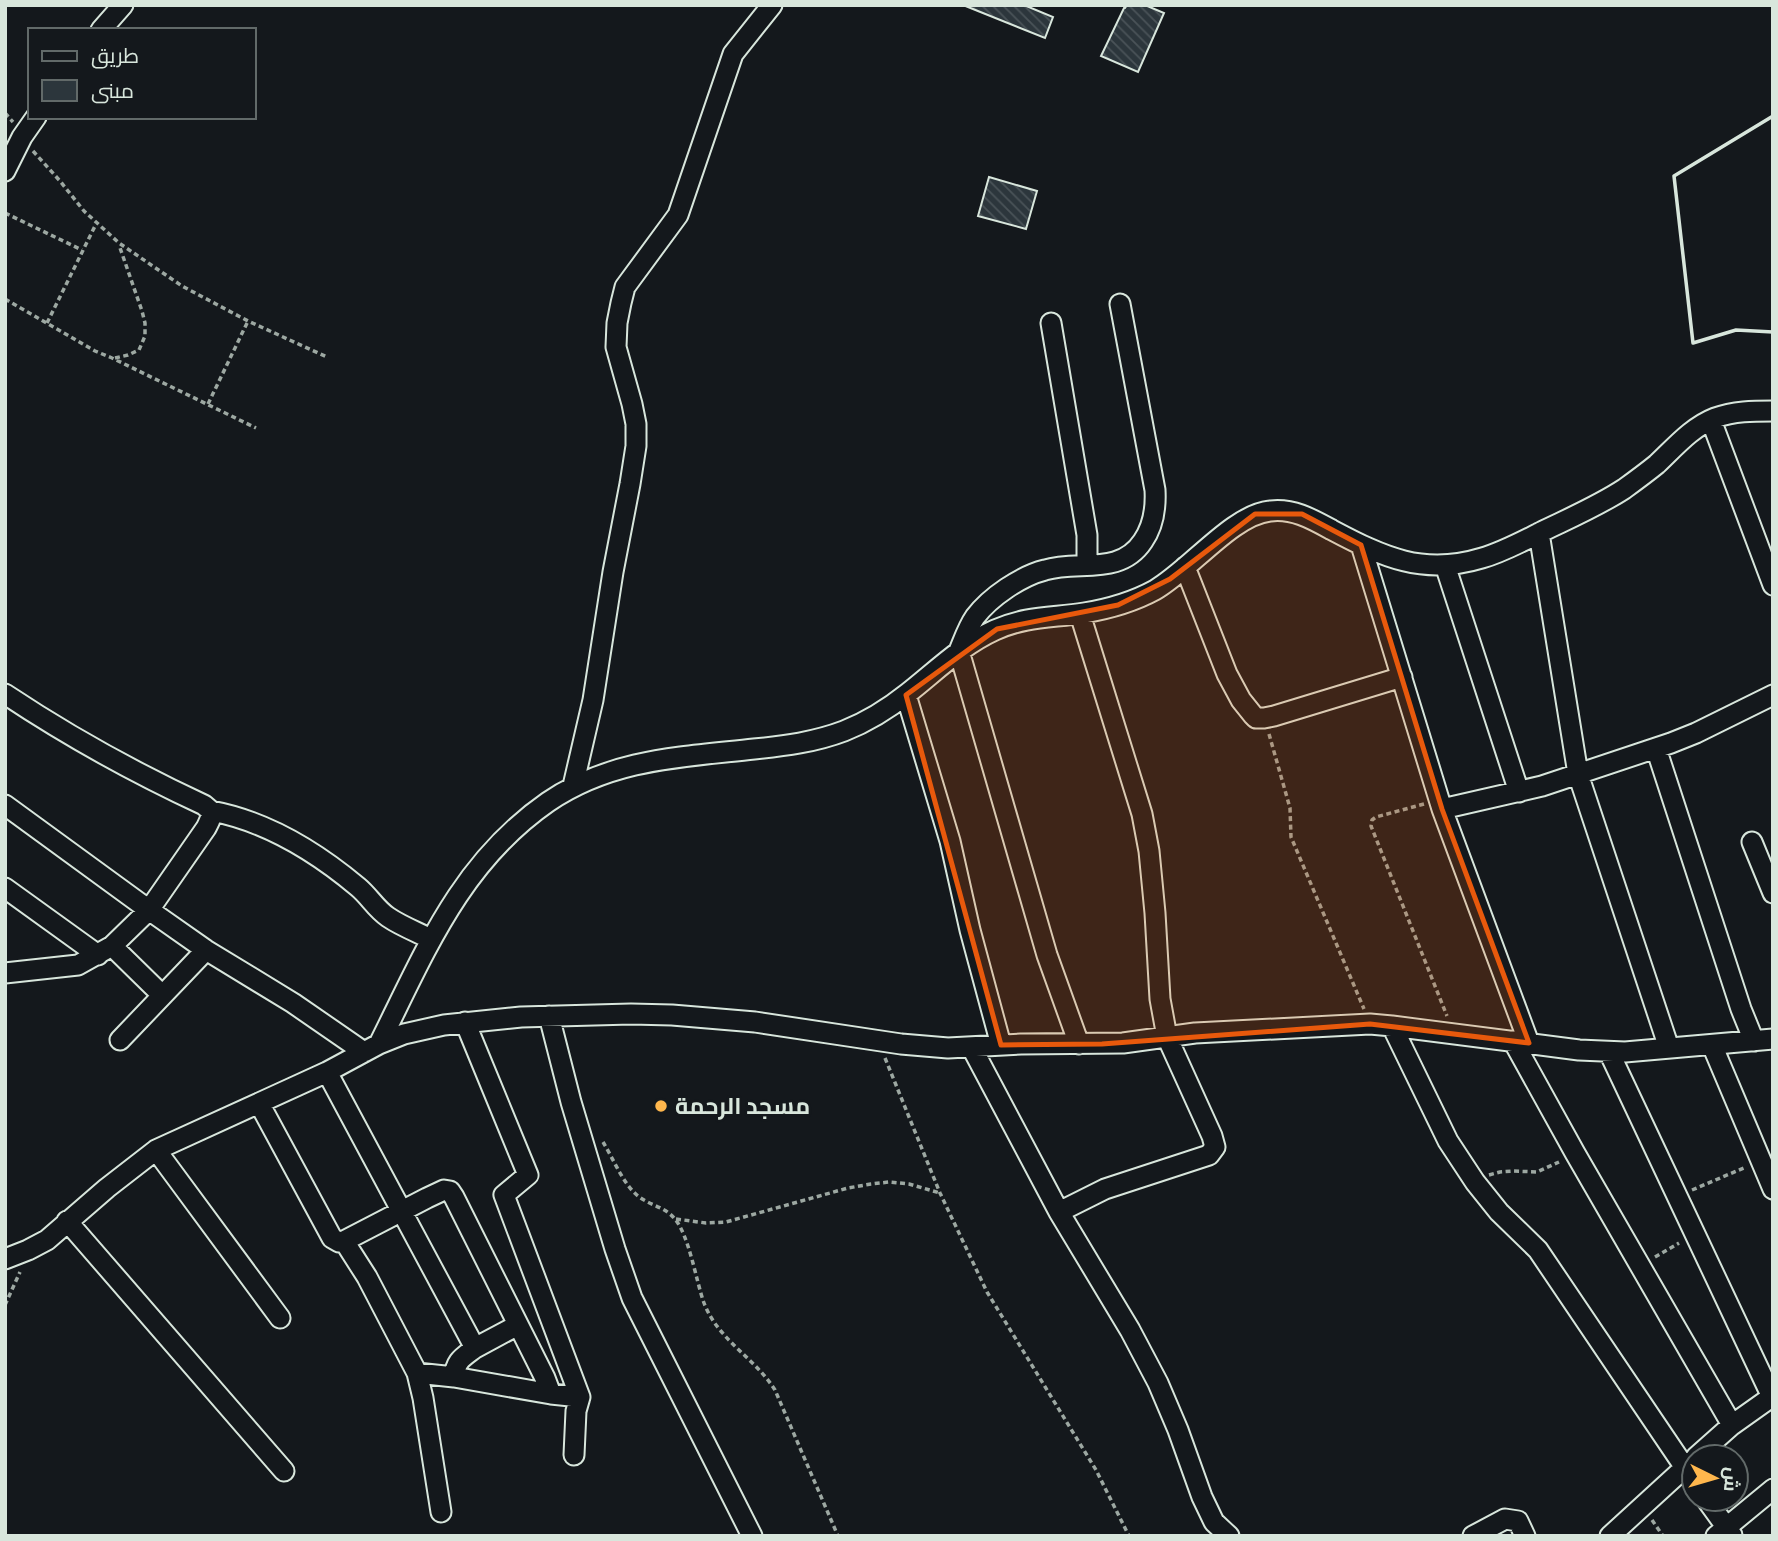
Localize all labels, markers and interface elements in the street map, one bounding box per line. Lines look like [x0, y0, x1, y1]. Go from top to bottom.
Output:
legend [28, 28, 256, 119]
text: طريق [91, 43, 139, 69]
text: مبنى [91, 78, 134, 104]
place label: مسجد الرحمة [675, 1092, 810, 1120]
marker: مسجد الرحمة [653, 1098, 669, 1114]
north arrow [1680, 1443, 1750, 1513]
text: ش [1719, 1466, 1744, 1493]

